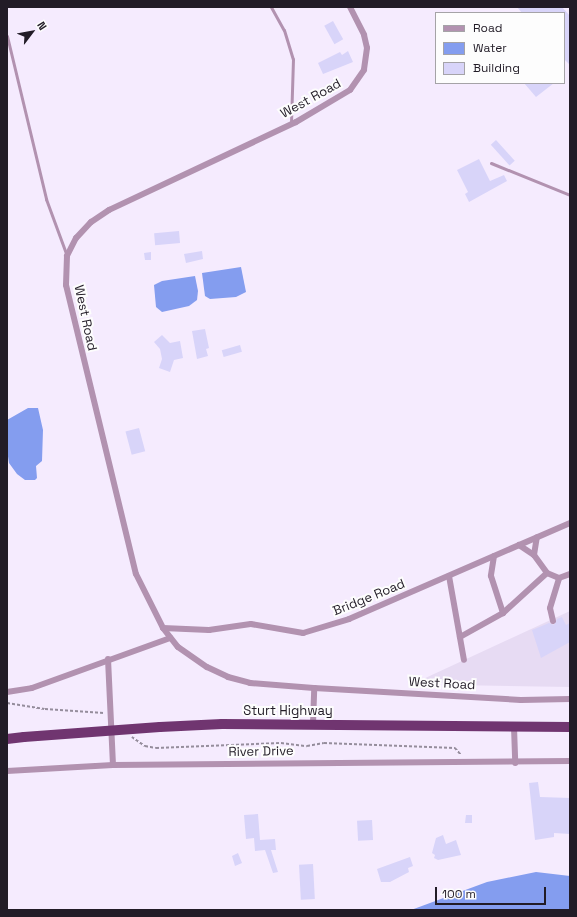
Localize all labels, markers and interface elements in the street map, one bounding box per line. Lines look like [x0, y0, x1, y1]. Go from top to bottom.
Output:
north arrow [12, 12, 52, 52]
legend [435, 12, 565, 84]
text: N [34, 19, 50, 32]
text: Road [473, 20, 502, 36]
text: Water [473, 40, 507, 56]
text: Building [473, 60, 520, 76]
street label: West Road [278, 76, 344, 122]
street label: West Road [70, 284, 100, 352]
street label: Bridge Road [331, 576, 407, 620]
street label: West Road [408, 674, 476, 694]
street label: Sturt Highway [243, 703, 333, 719]
street label: River Drive [228, 744, 294, 760]
scale bar [437, 879, 548, 905]
text: 100 m [442, 886, 476, 902]

